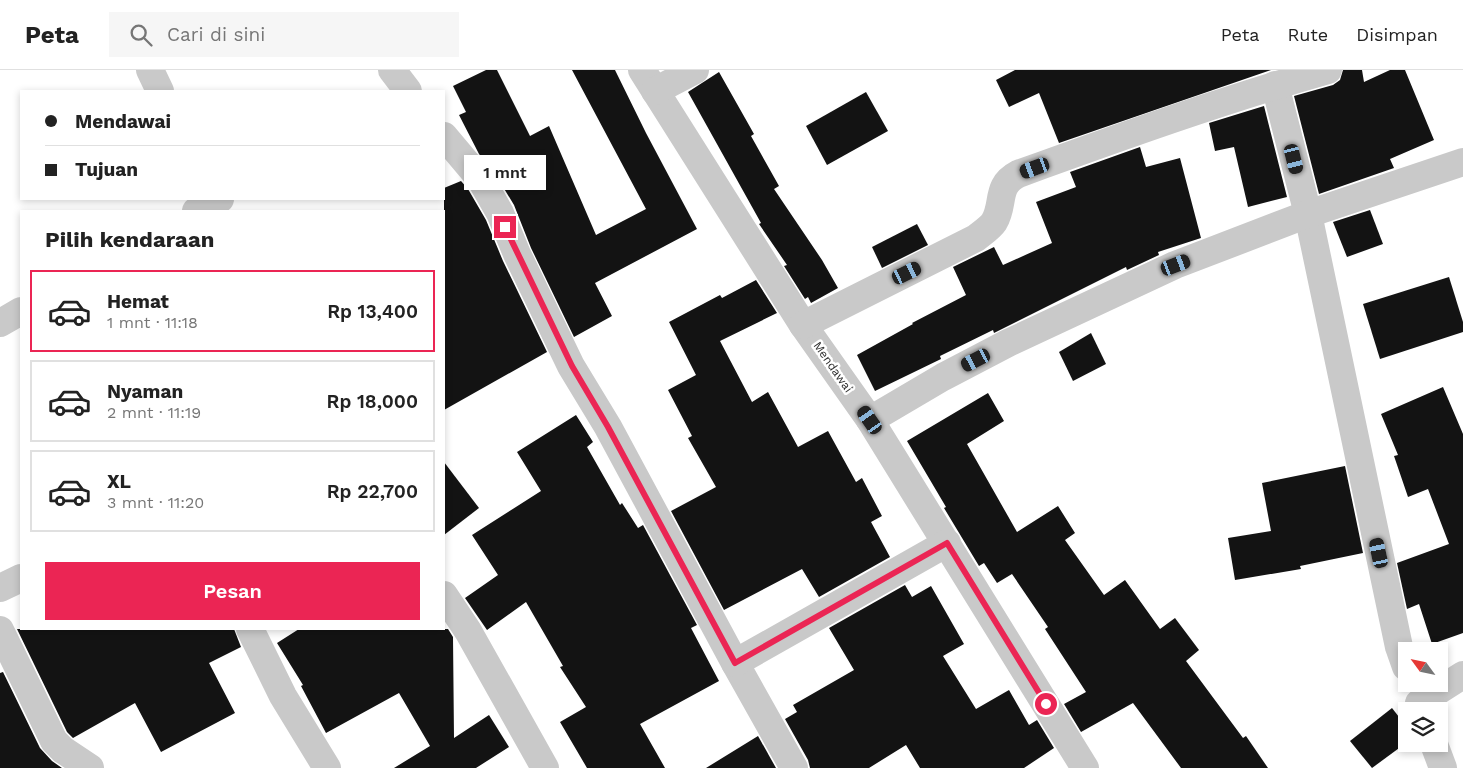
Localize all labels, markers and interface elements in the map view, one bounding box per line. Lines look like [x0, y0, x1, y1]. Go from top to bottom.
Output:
search box [109, 12, 459, 57]
text: Peta [25, 21, 79, 49]
icon: search [127, 21, 155, 49]
text: Cari di sini [167, 23, 265, 46]
text: Peta [1221, 24, 1259, 45]
text: Rute [1287, 24, 1328, 45]
text: Disimpan [1356, 24, 1438, 45]
text: Mendawai [75, 110, 171, 133]
car [1283, 143, 1304, 175]
callout: 1 mnt [464, 154, 546, 190]
car [1018, 156, 1051, 180]
text: Tujuan [75, 158, 138, 181]
text: 1 mnt [483, 163, 527, 182]
route end [494, 216, 516, 238]
text: Pilih kendaraan [45, 227, 214, 252]
car [1159, 253, 1192, 277]
car [890, 260, 923, 286]
icon: car [47, 289, 92, 334]
text: Hemat [107, 290, 169, 313]
text: Rp 13,400 [327, 300, 418, 323]
text: 1 mnt · 11:18 [107, 313, 198, 332]
street label: Mendawai [810, 339, 856, 395]
car [959, 347, 992, 373]
icon: car [47, 379, 92, 424]
text: Nyaman [107, 380, 183, 403]
text: Rp 18,000 [327, 390, 418, 413]
text: 2 mnt · 11:19 [107, 403, 201, 422]
car [855, 403, 884, 437]
icon: car [47, 469, 92, 514]
text: XL [107, 470, 131, 493]
text: Rp 22,700 [327, 480, 418, 503]
text: 3 mnt · 11:20 [107, 493, 204, 512]
car [1368, 537, 1389, 569]
button: Pesan [45, 562, 420, 620]
north arrow [1398, 642, 1448, 692]
map controls [1398, 642, 1448, 752]
route start [1035, 693, 1057, 715]
button: layers [1398, 702, 1448, 752]

